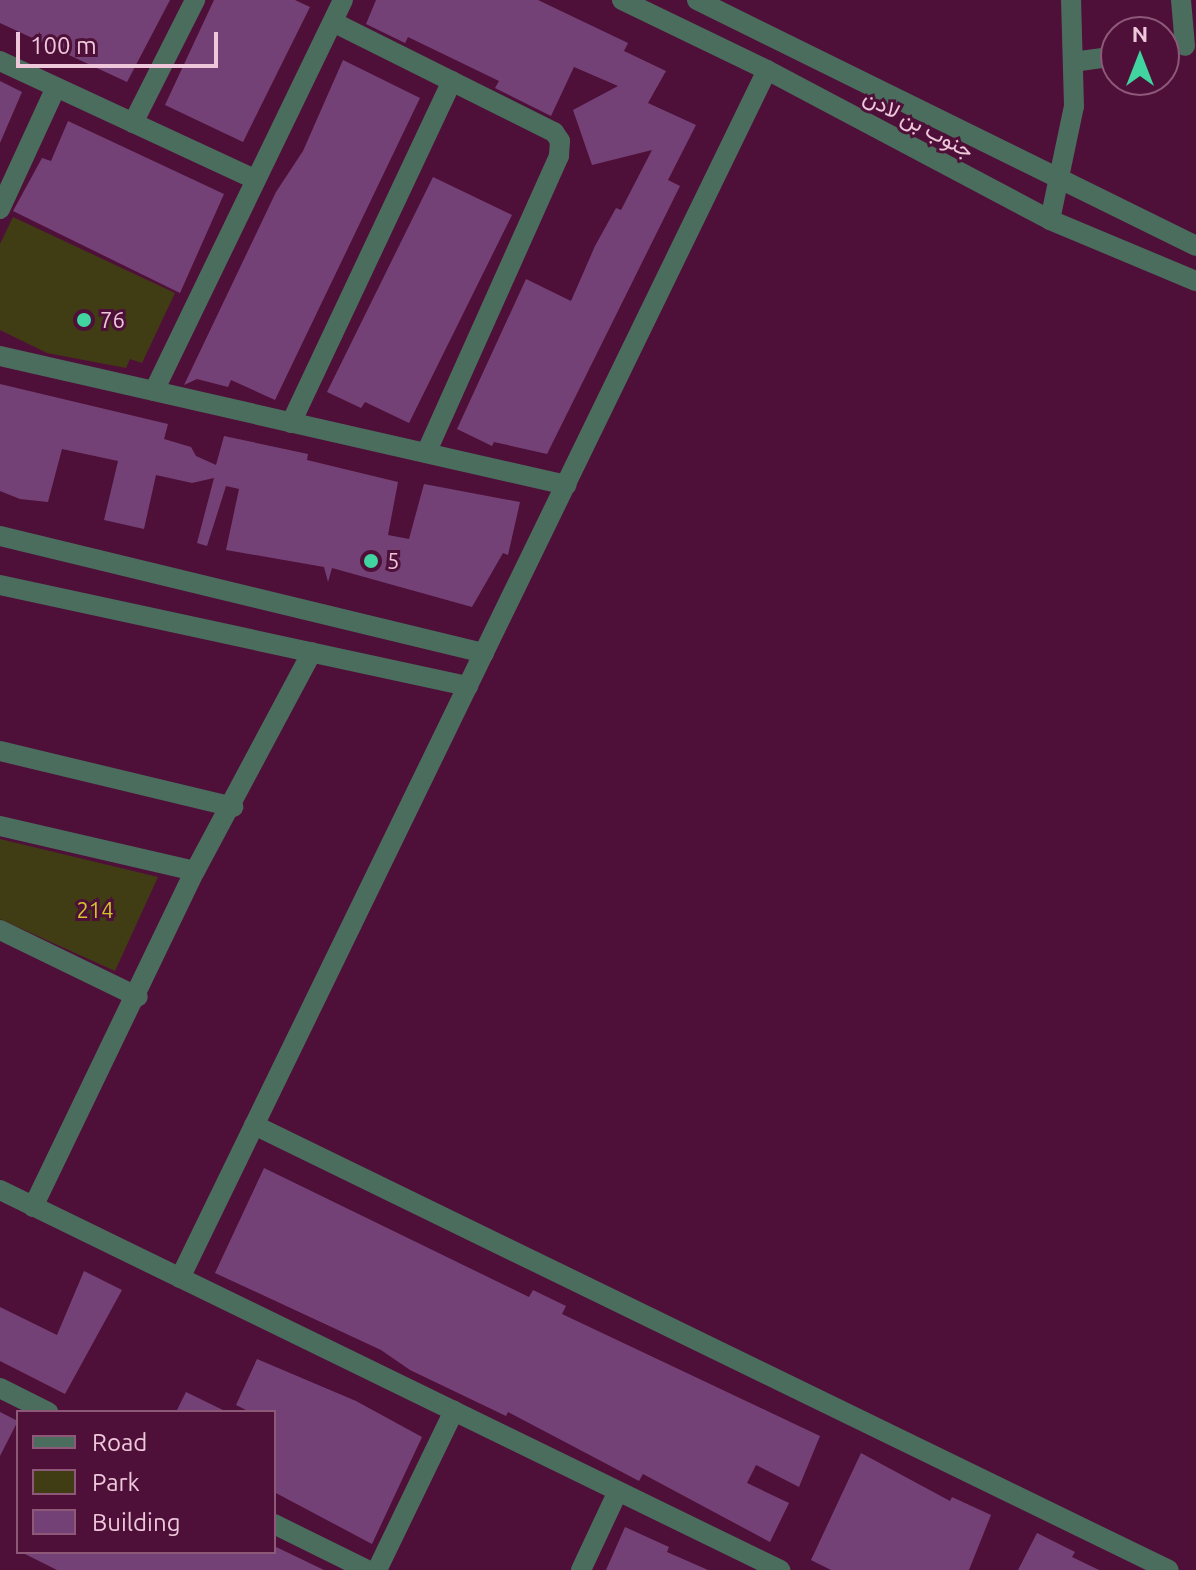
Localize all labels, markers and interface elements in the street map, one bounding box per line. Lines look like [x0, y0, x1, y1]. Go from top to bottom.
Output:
scale bar [20, 16, 222, 66]
north arrow [1100, 16, 1180, 96]
text: N [1132, 21, 1148, 46]
text: 100 m [30, 32, 97, 59]
street label: جنوب بن لادن [859, 83, 979, 163]
place label: 76 [100, 307, 125, 333]
marker: 76 [75, 311, 93, 329]
place label: 5 [387, 548, 399, 574]
marker: 5 [362, 552, 380, 570]
park label: 214 [76, 897, 114, 923]
legend [16, 1410, 276, 1554]
text: Road [92, 1429, 147, 1456]
text: Park [92, 1469, 140, 1496]
text: Building [92, 1509, 180, 1536]

